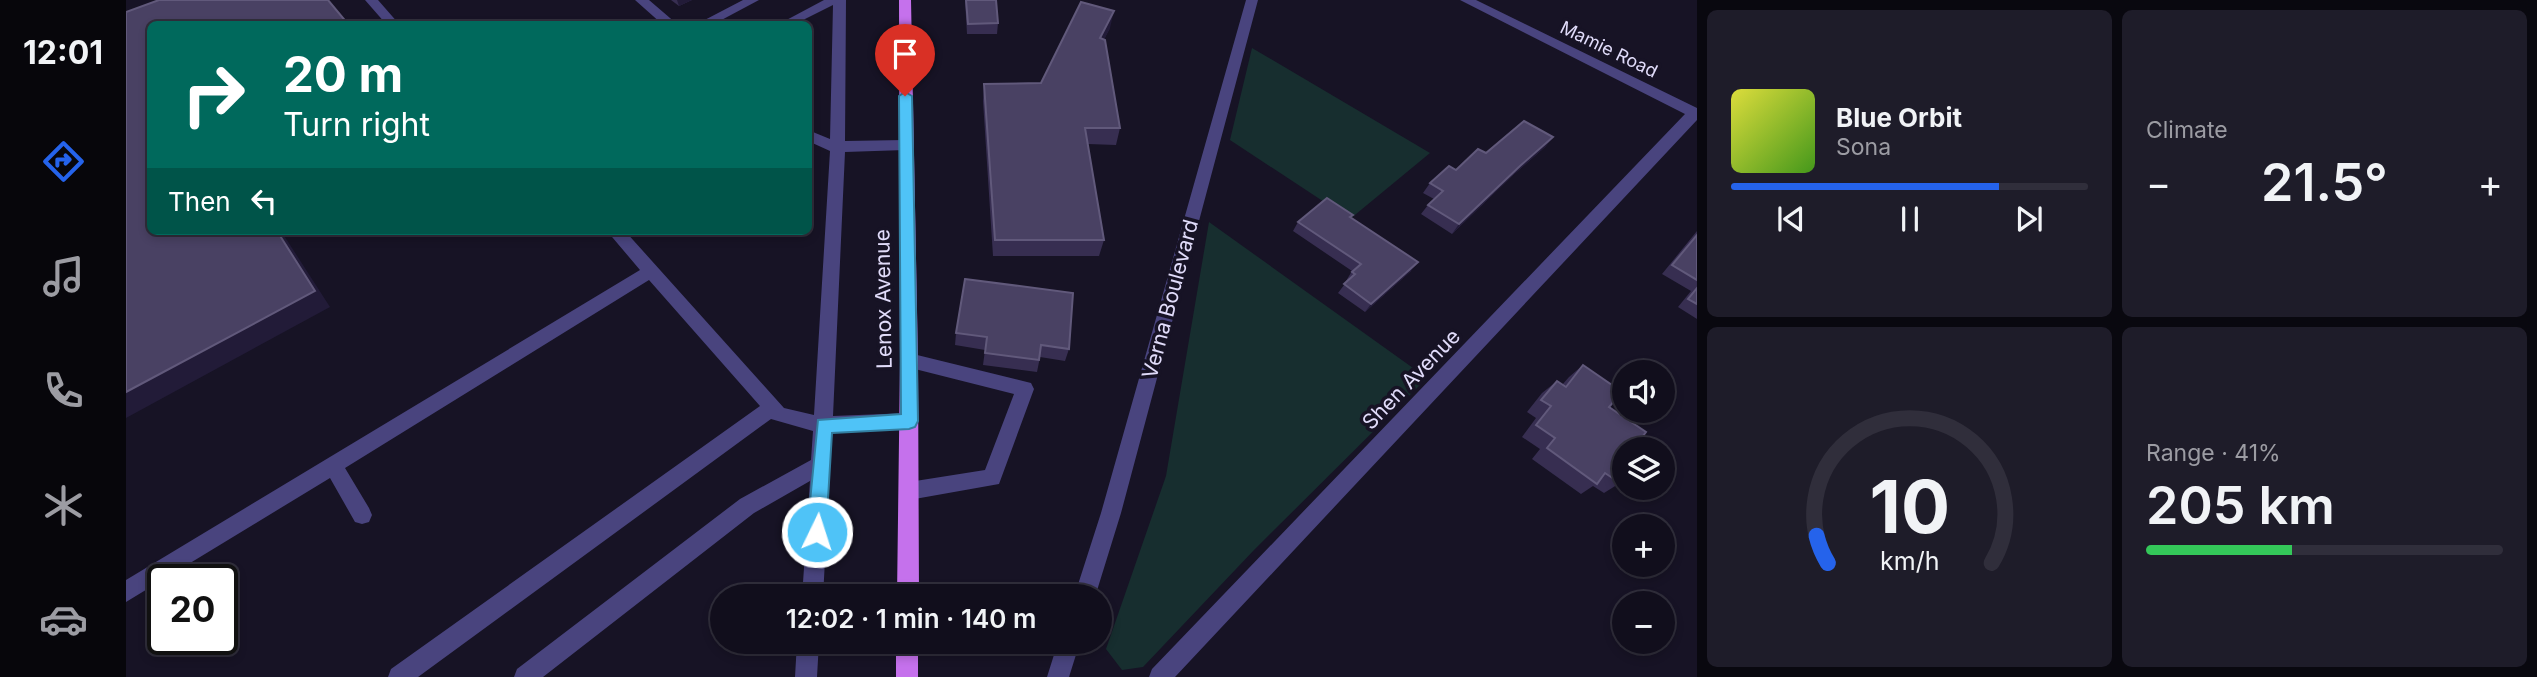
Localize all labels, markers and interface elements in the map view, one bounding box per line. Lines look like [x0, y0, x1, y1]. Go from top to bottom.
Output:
street label: Mamie Road [1557, 16, 1661, 82]
pin [875, 24, 935, 96]
text: 12:01 [23, 33, 103, 72]
icon: arrive [886, 35, 924, 73]
text: 20 m [283, 45, 403, 104]
icon: right [168, 49, 259, 140]
text: Blue Orbit [1836, 102, 1962, 133]
text: Turn right [283, 105, 430, 144]
text: Climate [2146, 116, 2228, 144]
text: Sona [1836, 133, 1891, 161]
icon: directions [39, 137, 88, 186]
text: 21.5° [2261, 151, 2388, 214]
text: − [2146, 160, 2171, 206]
text: + [2478, 160, 2503, 206]
icon: left [245, 182, 283, 220]
text: Then [168, 186, 231, 217]
icon: previous [1772, 200, 1810, 238]
icon: pause [1891, 200, 1929, 238]
icon: next [2010, 200, 2048, 238]
street label: Verna Boulevard [1137, 217, 1203, 381]
street label: Lenox Avenue [869, 229, 897, 369]
icon: music [39, 252, 88, 301]
street label: Shen Avenue [1357, 323, 1465, 435]
map controls [1612, 360, 1675, 654]
button: sound [1612, 360, 1675, 423]
icon: phone [39, 366, 88, 415]
button: layers [1612, 437, 1675, 500]
text: Range · 41% [2146, 439, 2281, 467]
text: 10 [1869, 462, 1950, 551]
text: 205 km [2146, 474, 2335, 537]
icon: climate [39, 481, 88, 530]
position arrow [780, 495, 854, 569]
button: + [1612, 514, 1675, 577]
text: km/h [1880, 546, 1939, 576]
speed limit sign: 20 [147, 564, 238, 655]
button: − [1612, 591, 1675, 654]
icon: car [39, 595, 88, 644]
text: 12:02 · 1 min · 140 m [786, 603, 1036, 634]

